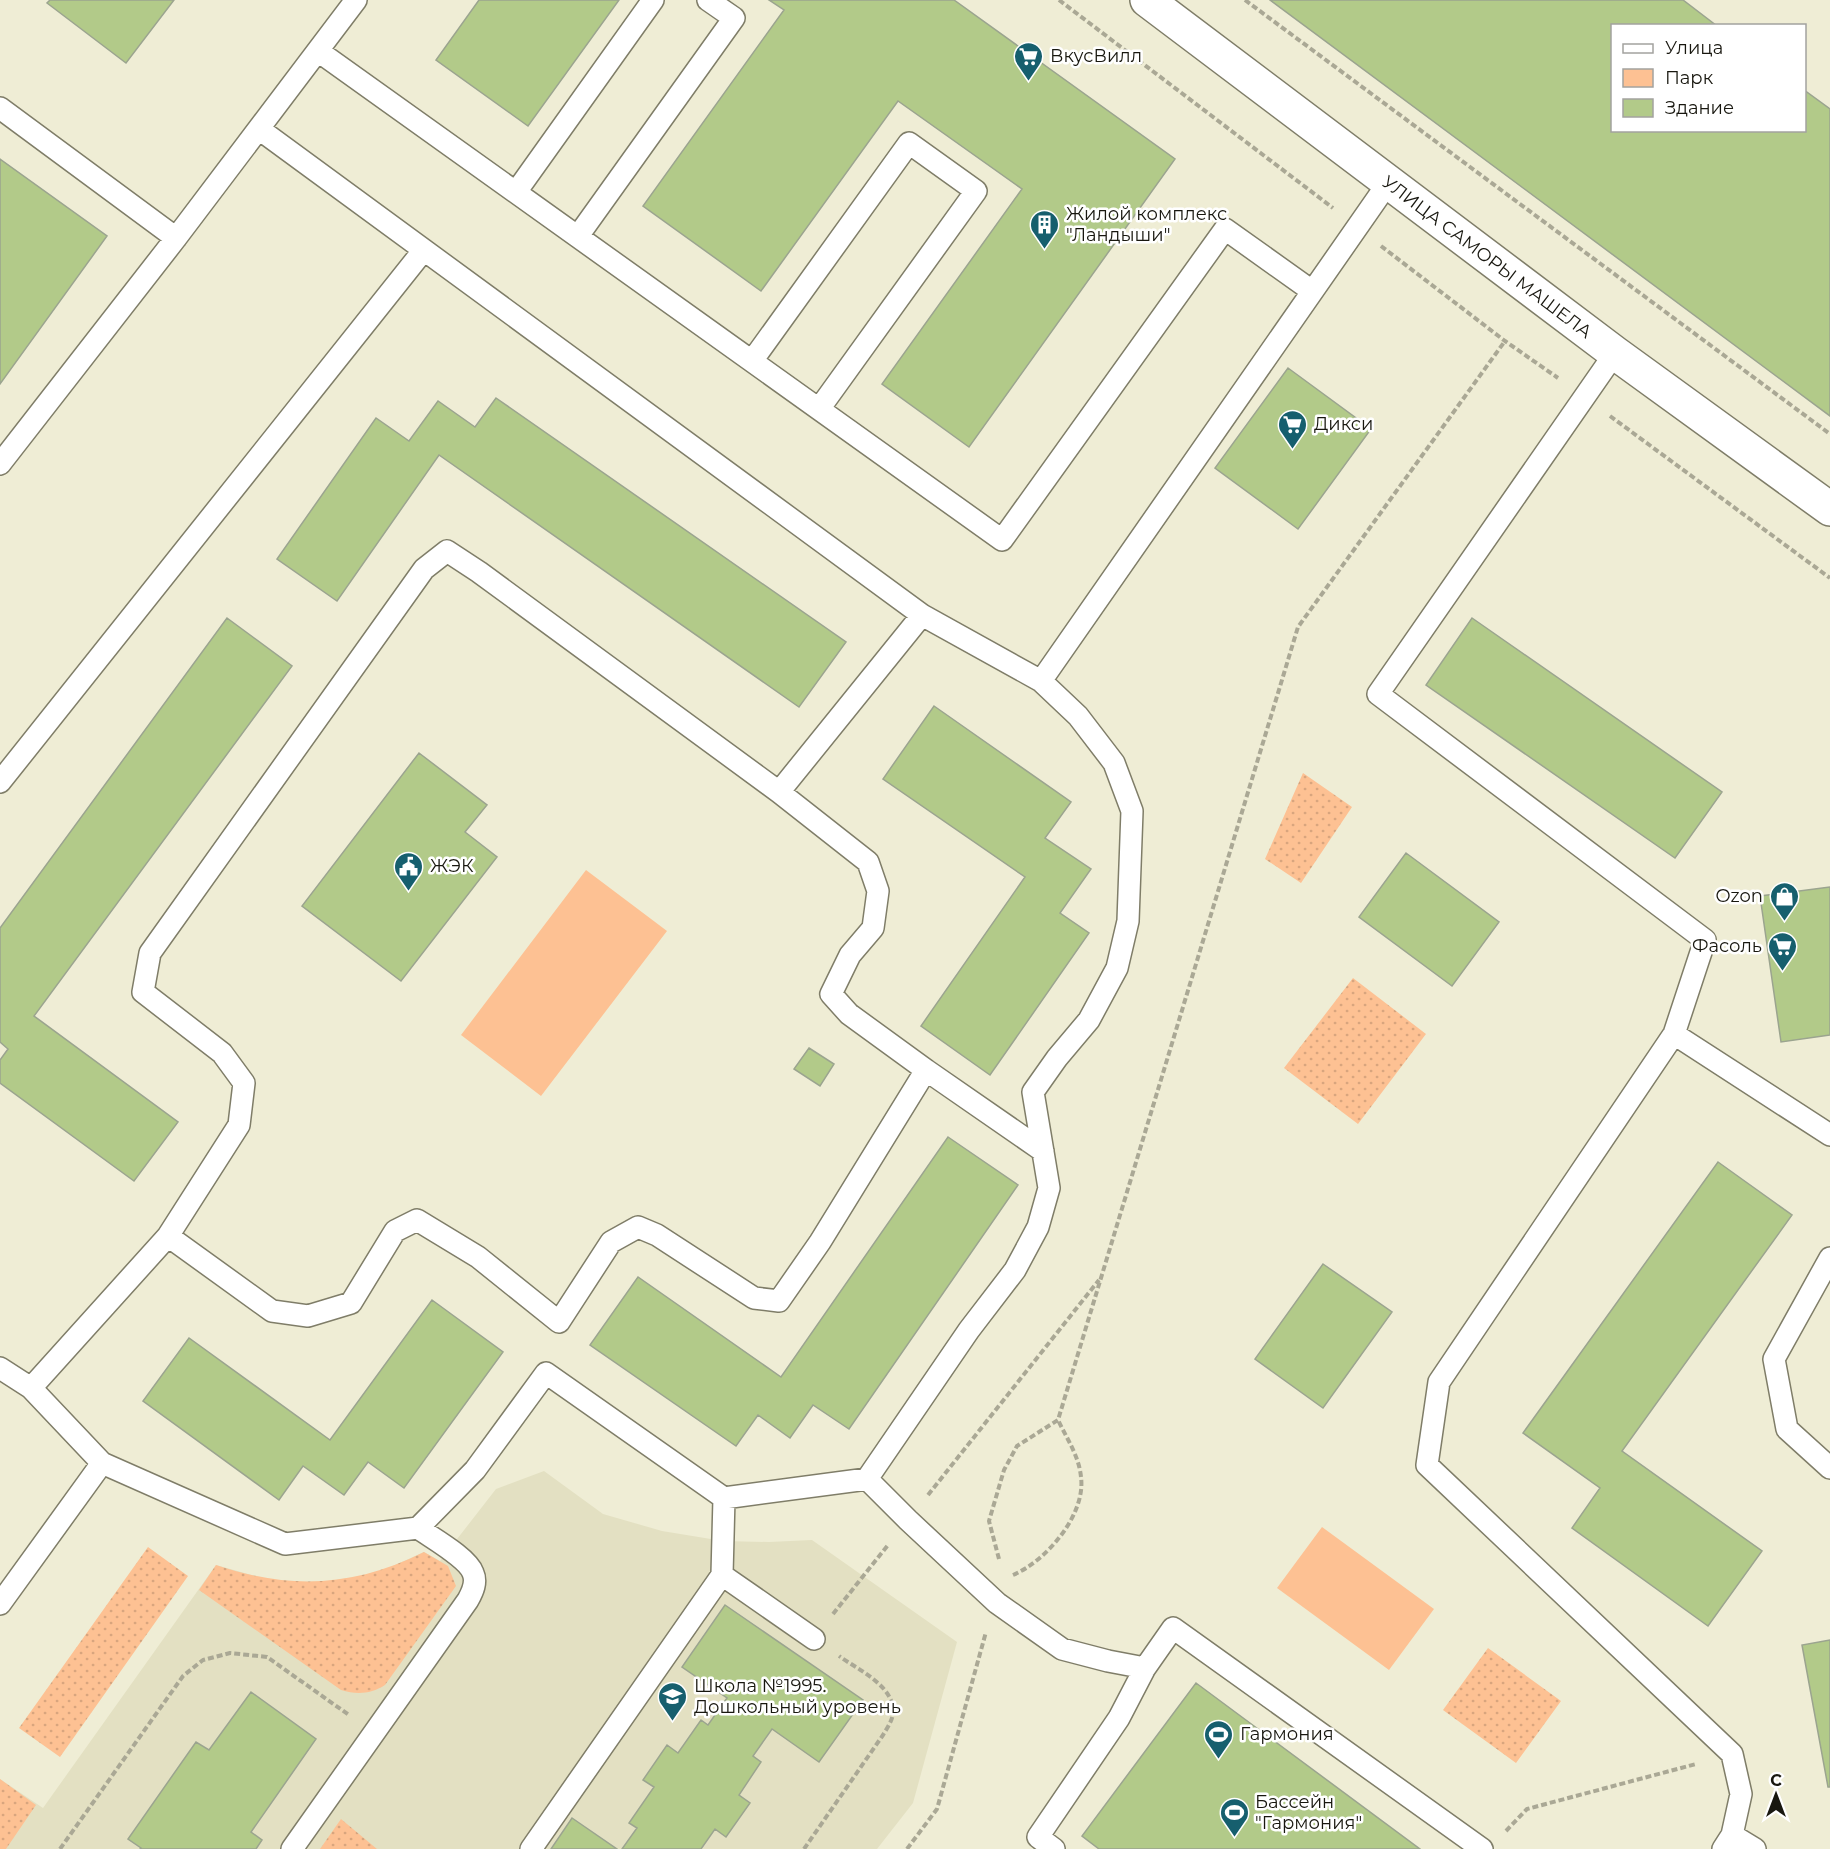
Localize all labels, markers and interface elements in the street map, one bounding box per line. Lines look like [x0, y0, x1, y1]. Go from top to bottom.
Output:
legend [1611, 24, 1806, 132]
text: Улица [1665, 37, 1723, 59]
supermarket icon: ВкусВилл [1013, 40, 1045, 82]
place label: ВкусВилл [1050, 45, 1142, 67]
text: Парк [1665, 67, 1714, 89]
text: Здание [1665, 97, 1734, 119]
street label: УЛИЦА САМОРЫ МАШЕЛА [1378, 171, 1597, 344]
place label: Жилой комплекс "Ландыши" [1066, 203, 1227, 246]
building icon: Жилой комплекс "Ландыши" [1029, 208, 1061, 250]
supermarket icon: Дикси [1277, 408, 1309, 450]
place label: Дикси [1314, 413, 1373, 435]
public building icon: ЖЭК [393, 850, 425, 892]
place label: ЖЭК [430, 855, 474, 877]
shop icon: Ozon [1768, 880, 1800, 922]
place label: Ozon [1715, 885, 1763, 907]
supermarket icon: Фасоль [1767, 930, 1799, 972]
place label: Фасоль [1692, 935, 1762, 957]
place label: Школа №1995. Дошкольный уровень [694, 1675, 901, 1718]
school or university icon: Школа №1995. Дошкольный уровень [657, 1680, 689, 1722]
sports icon: Гармония [1203, 1718, 1235, 1760]
place label: Гармония [1240, 1723, 1334, 1745]
north arrow [1746, 1765, 1806, 1825]
text: С [1770, 1771, 1782, 1790]
place label: Бассейн "Гармония" [1255, 1791, 1362, 1834]
sports icon: Бассейн "Гармония" [1218, 1796, 1250, 1838]

